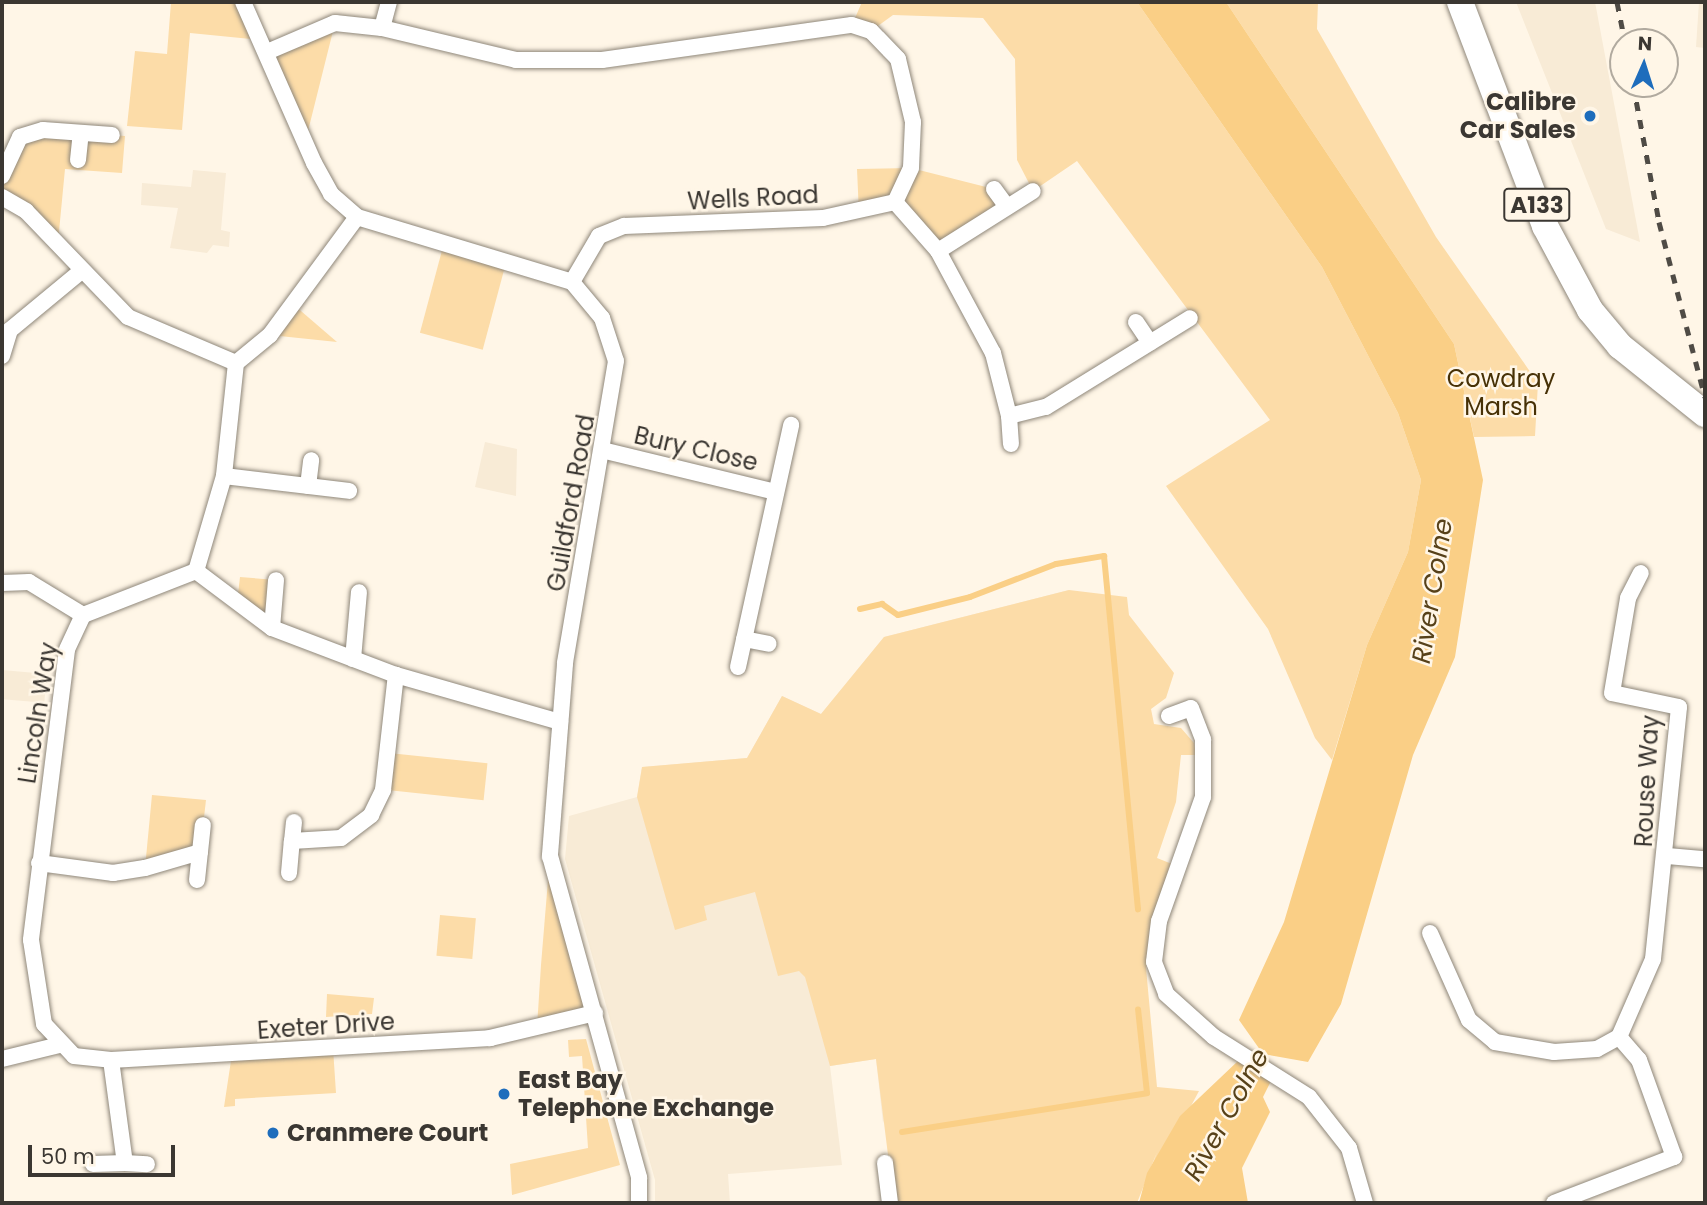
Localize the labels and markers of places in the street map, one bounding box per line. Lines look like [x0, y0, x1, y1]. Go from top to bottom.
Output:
place label: Calibre Car Sales [1460, 88, 1576, 144]
marker: Calibre Car Sales [1582, 108, 1598, 124]
place label: East Bay Telephone Exchange [518, 1066, 774, 1122]
marker: East Bay Telephone Exchange [496, 1086, 512, 1102]
place label: Cranmere Court [287, 1119, 488, 1147]
marker: Cranmere Court [265, 1125, 281, 1141]

